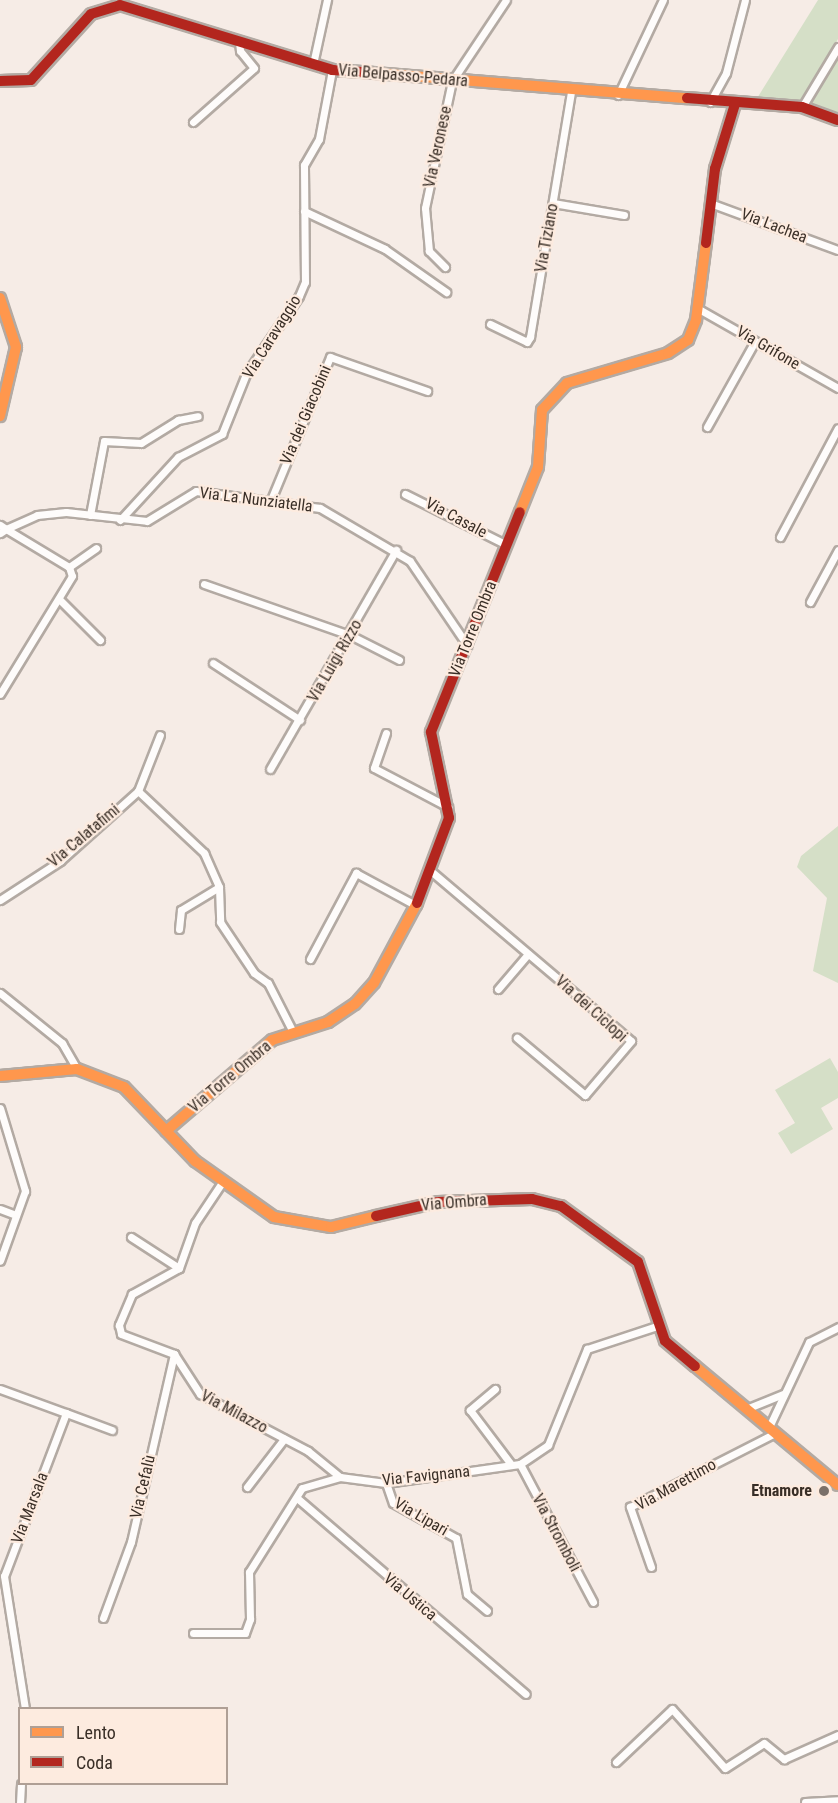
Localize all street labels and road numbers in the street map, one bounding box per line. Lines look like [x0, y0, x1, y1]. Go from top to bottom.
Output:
street label: Via Belpasso-Pedara [337, 61, 469, 91]
street label: Via Veronese [420, 104, 456, 190]
street label: Via Tiziano [531, 202, 563, 274]
street label: Via Lachea [738, 205, 810, 247]
street label: Via Caravaggio [239, 292, 305, 382]
street label: Via Grifone [733, 322, 803, 374]
street label: Via dei Giacobini [276, 362, 336, 468]
street label: Via La Nunziatella [198, 484, 314, 516]
street label: Via Casale [422, 494, 490, 542]
street label: Via Torre Ombra [445, 578, 501, 680]
street label: Via Luigi Rizzo [304, 616, 366, 706]
street label: Via Calatafimi [44, 800, 124, 872]
street label: Via dei Ciclopi [551, 972, 631, 1046]
street label: Via Torre Ombra [185, 1037, 275, 1117]
street label: Via Ombra [420, 1191, 488, 1215]
street label: Via Milazzo [197, 1386, 271, 1438]
street label: Via Cefalù [126, 1453, 160, 1521]
street label: Via Marettimo [632, 1455, 720, 1515]
street label: Via Favignana [381, 1462, 471, 1490]
street label: Via Marsala [8, 1470, 52, 1546]
street label: Via Stromboli [528, 1491, 584, 1575]
street label: Via Lipari [390, 1494, 452, 1540]
street label: Via Ustica [379, 1569, 441, 1625]

